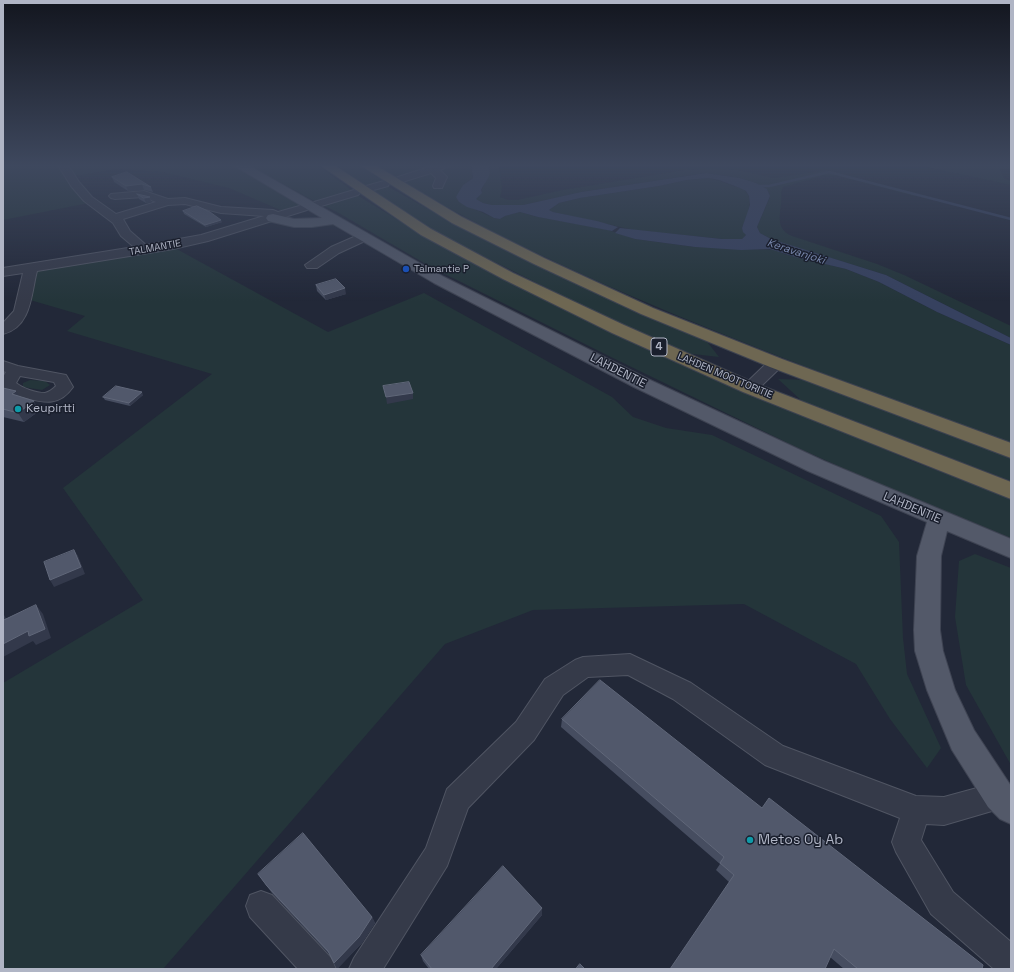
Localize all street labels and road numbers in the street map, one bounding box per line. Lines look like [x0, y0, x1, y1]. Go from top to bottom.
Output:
street label: TALMANTIE [128, 238, 182, 258]
road number: 4 [651, 338, 667, 356]
street label: LAHDEN MOOTTORITIE [676, 350, 774, 402]
street label: LAHDENTIE [587, 351, 649, 391]
street label: LAHDENTIE [881, 489, 943, 527]

